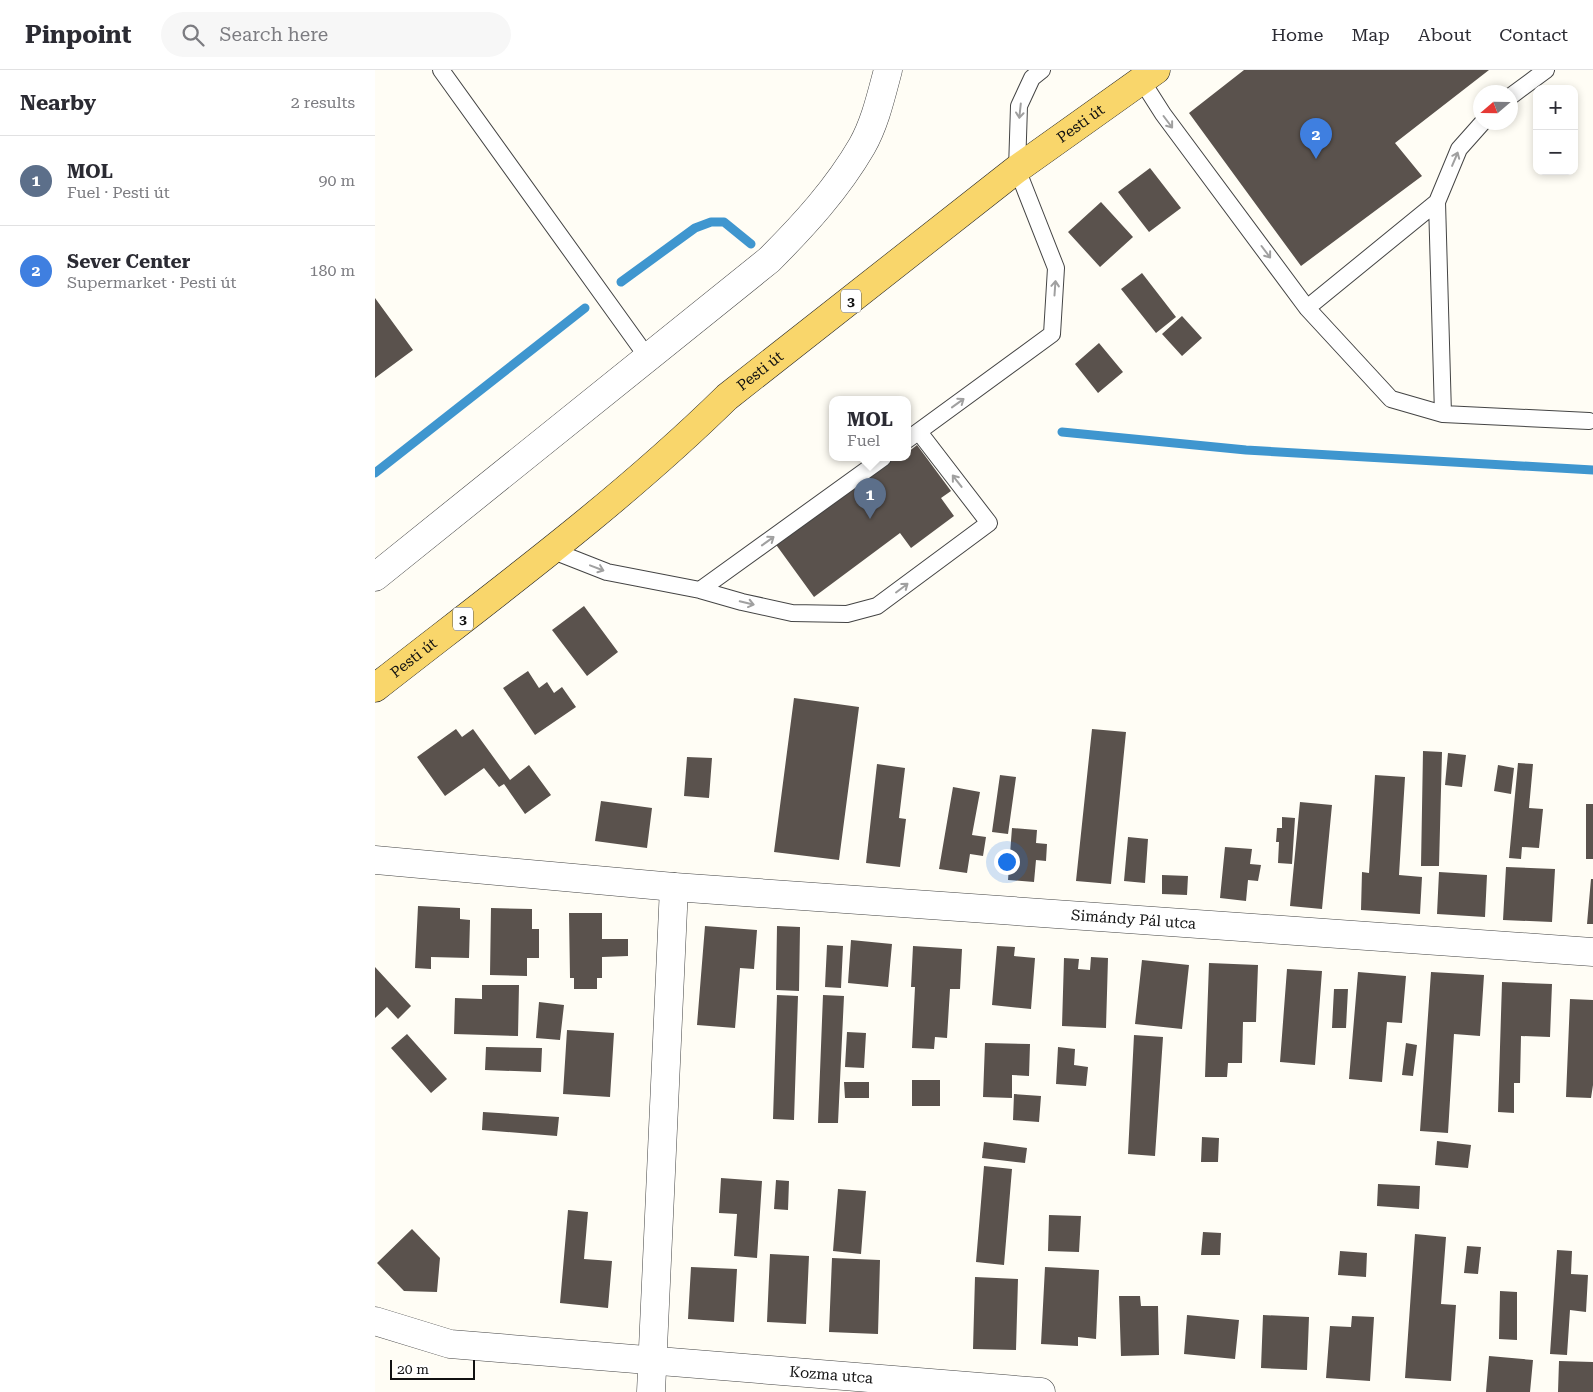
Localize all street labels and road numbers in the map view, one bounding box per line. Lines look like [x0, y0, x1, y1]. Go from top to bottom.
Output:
street label: Pesti út [1053, 100, 1108, 147]
road number: 3 [841, 290, 861, 312]
street label: Pesti út [733, 347, 787, 395]
road number: 3 [453, 608, 473, 630]
street label: Pesti út [387, 634, 441, 682]
street label: Simándy Pál utca [1071, 906, 1197, 933]
street label: Kozma utca [789, 1363, 874, 1387]

